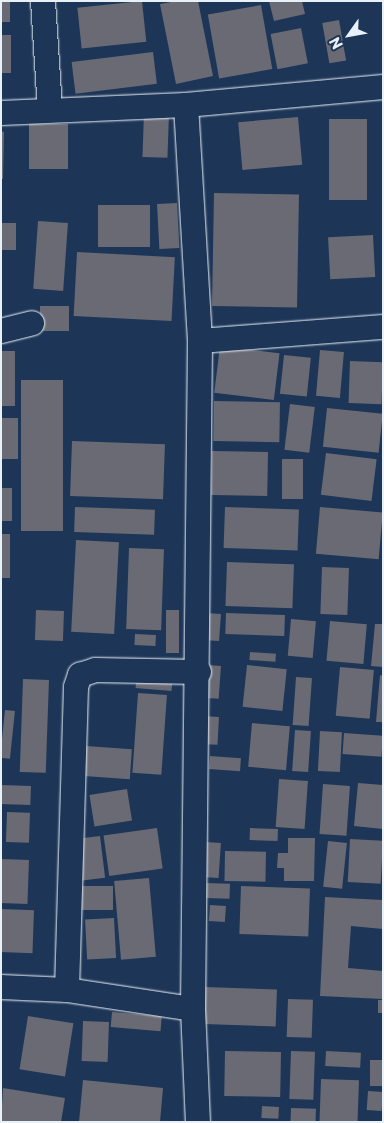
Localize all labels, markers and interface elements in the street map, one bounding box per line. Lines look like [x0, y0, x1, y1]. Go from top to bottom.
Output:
north arrow [324, 10, 374, 60]
text: N [324, 33, 348, 53]

